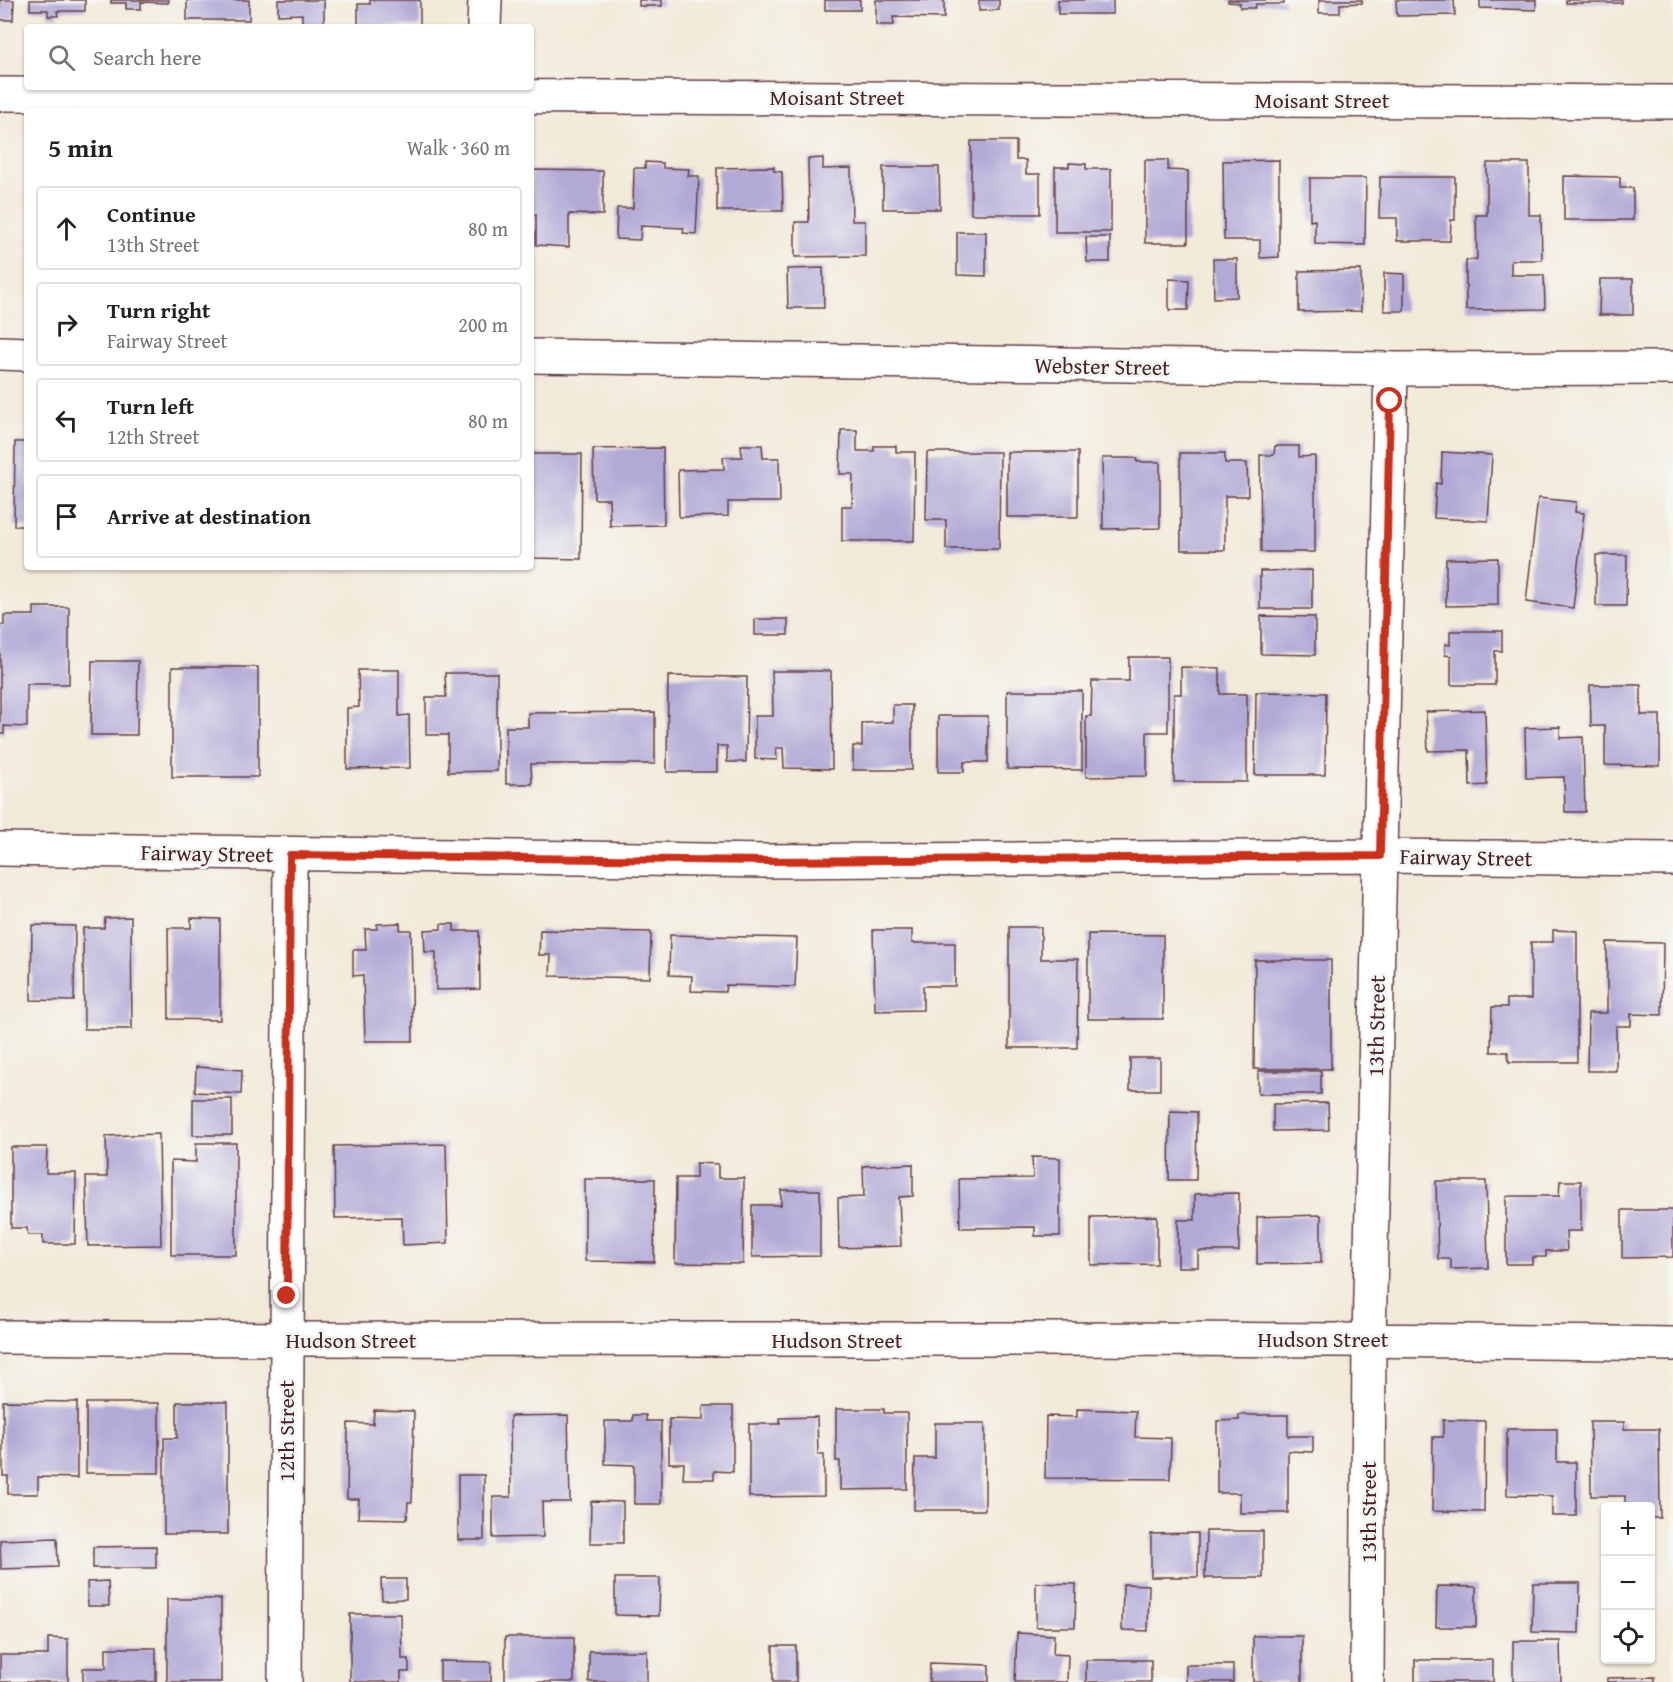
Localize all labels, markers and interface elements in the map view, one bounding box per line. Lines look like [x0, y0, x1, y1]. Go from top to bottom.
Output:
search box [24, 24, 534, 90]
icon: search [45, 41, 78, 74]
text: Search here [93, 41, 202, 73]
street label: Moisant Street [769, 81, 905, 113]
street label: Moisant Street [1254, 84, 1390, 116]
text: 5 min [48, 128, 113, 167]
text: Walk · 360 m [407, 133, 510, 162]
text: Continue [107, 198, 196, 230]
icon: ahead [50, 212, 83, 245]
text: 80 m [468, 214, 508, 243]
text: 13th Street [107, 230, 200, 259]
text: Turn right [107, 294, 210, 326]
icon: right [50, 308, 83, 341]
text: 200 m [458, 310, 508, 339]
text: Fairway Street [107, 326, 228, 355]
street label: Webster Street [1034, 349, 1170, 383]
route start [1376, 387, 1402, 413]
text: Turn left [107, 390, 194, 422]
icon: left [50, 404, 83, 437]
text: 80 m [468, 406, 508, 435]
text: 12th Street [107, 422, 200, 451]
icon: arrive [50, 500, 83, 533]
text: Arrive at destination [107, 500, 311, 532]
street label: Fairway Street [140, 836, 274, 870]
street label: Fairway Street [1399, 840, 1533, 874]
street label: 13th Street [1359, 975, 1393, 1077]
route end [273, 1282, 299, 1308]
street label: Hudson Street [1257, 1323, 1389, 1355]
street label: Hudson Street [285, 1324, 417, 1356]
street label: Hudson Street [771, 1324, 903, 1356]
street label: 12th Street [270, 1380, 302, 1482]
street label: 13th Street [1352, 1461, 1384, 1563]
map controls [1601, 1502, 1655, 1664]
button: + [1601, 1502, 1655, 1556]
button: − [1601, 1556, 1655, 1610]
button: locate [1601, 1610, 1655, 1664]

